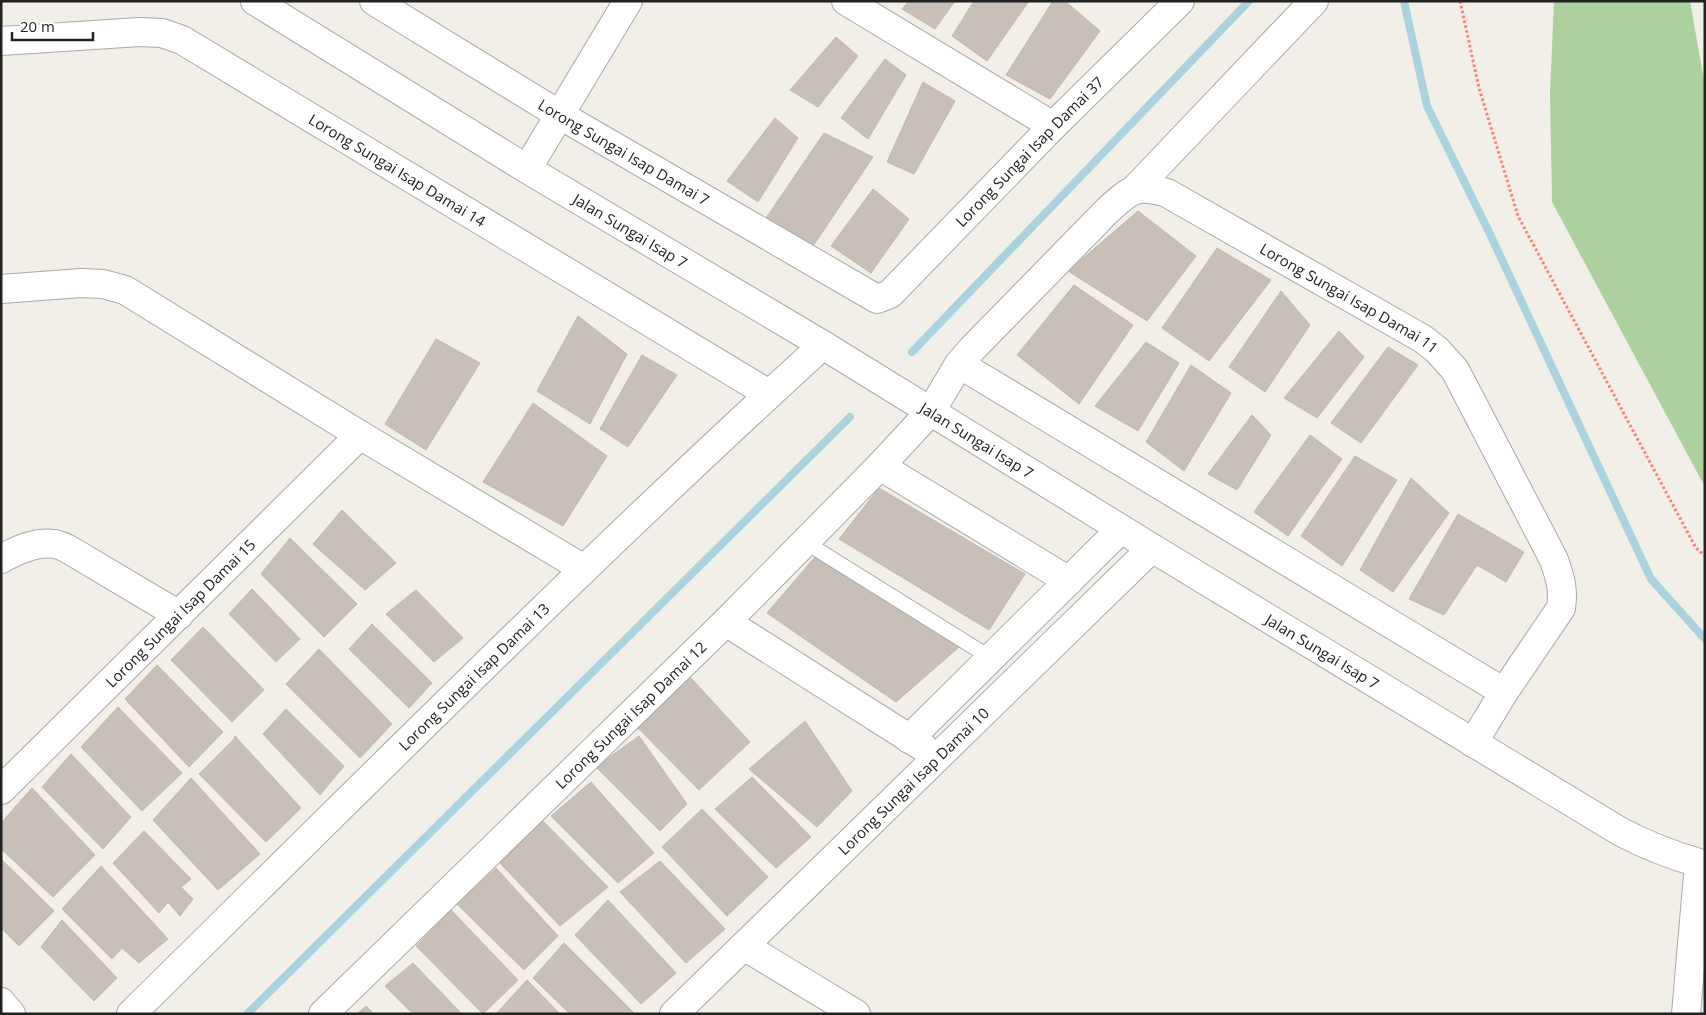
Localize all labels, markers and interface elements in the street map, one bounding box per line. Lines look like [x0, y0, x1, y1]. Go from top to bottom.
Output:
scale bar [12, 10, 94, 42]
text: 20 m [20, 16, 55, 36]
street label: Lorong Sungai Isap Damai 37 [951, 72, 1108, 231]
street label: Lorong Sungai Isap Damai 7 [535, 94, 713, 210]
street label: Lorong Sungai Isap Damai 14 [305, 109, 490, 231]
street label: Jalan Sungai Isap 7 [568, 188, 691, 272]
street label: Lorong Sungai Isap Damai 11 [1256, 238, 1443, 357]
street label: Jalan Sungai Isap 7 [915, 396, 1037, 483]
street label: Lorong Sungai Isap Damai 15 [101, 534, 259, 691]
street label: Lorong Sungai Isap Damai 13 [394, 598, 553, 755]
street label: Jalan Sungai Isap 7 [1260, 608, 1383, 693]
street label: Lorong Sungai Isap Damai 12 [551, 637, 710, 793]
street label: Lorong Sungai Isap Damai 10 [833, 703, 993, 859]

